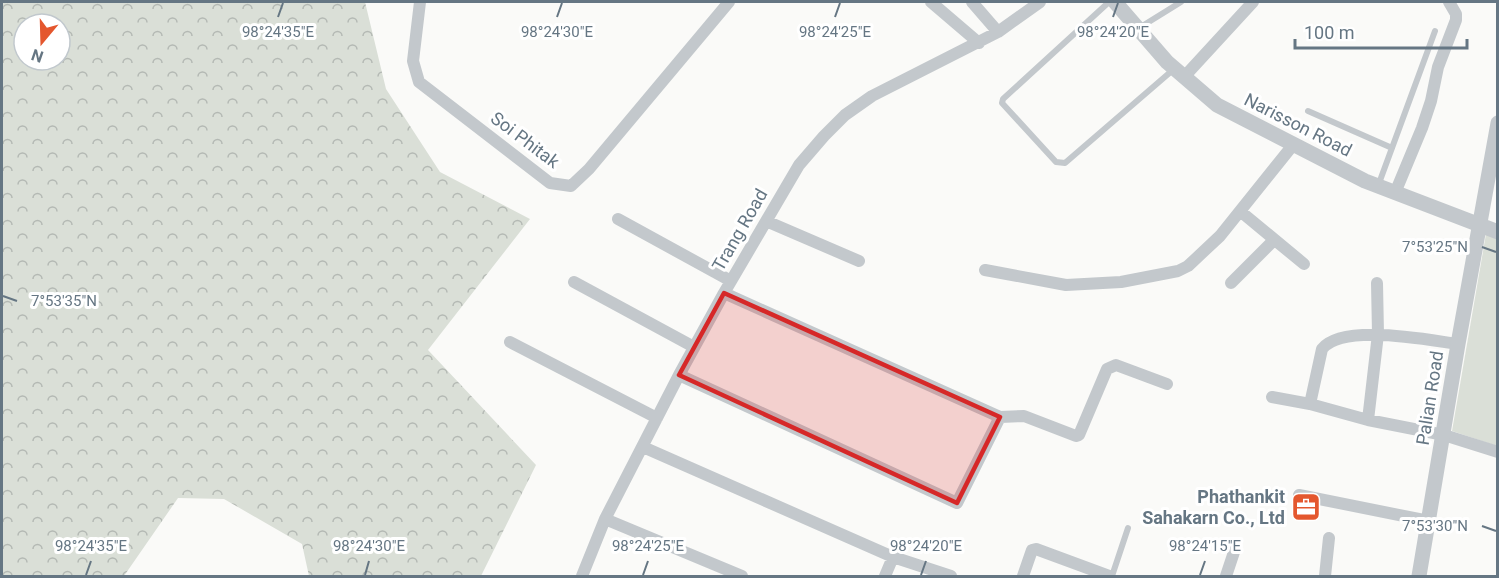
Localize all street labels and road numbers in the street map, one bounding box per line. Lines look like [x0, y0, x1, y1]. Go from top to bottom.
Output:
street label: Narisson Road [1241, 88, 1355, 161]
street label: Soi Phitak [487, 107, 564, 173]
street label: Trang Road [708, 185, 772, 275]
street label: Palian Road [1412, 349, 1447, 447]

